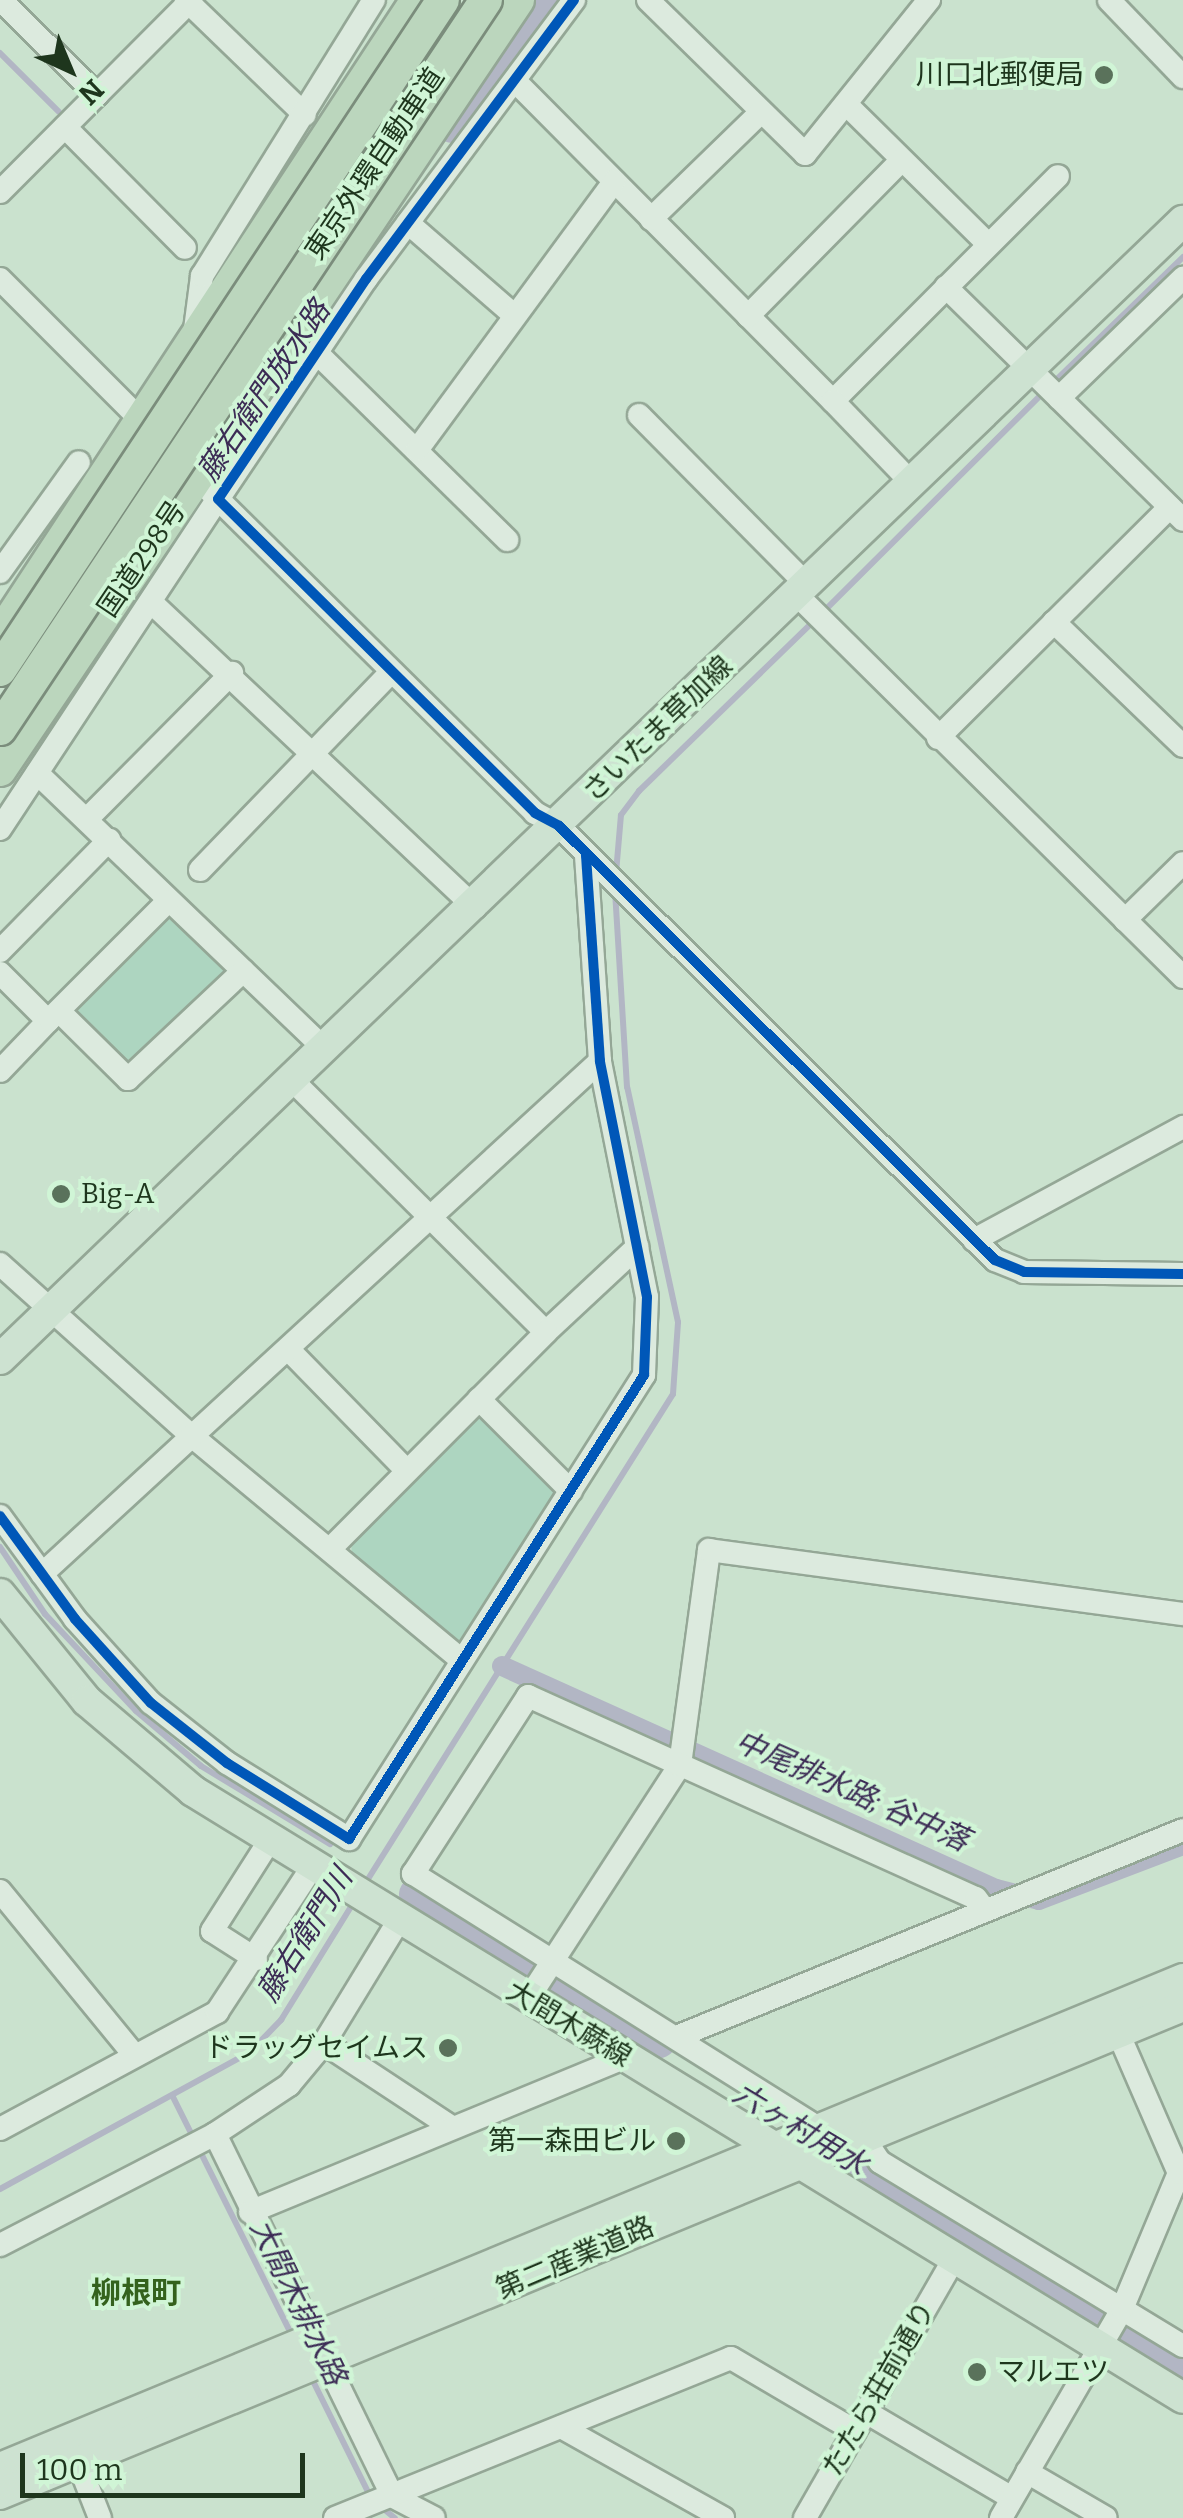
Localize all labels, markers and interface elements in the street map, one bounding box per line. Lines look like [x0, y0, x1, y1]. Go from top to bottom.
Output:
north arrow [20, 20, 120, 120]
place label: 川口北郵便局 [916, 58, 1084, 92]
street label: 東京外環自動車道 [298, 62, 452, 266]
marker: 川口北郵便局 [1093, 64, 1115, 86]
text: N [72, 73, 110, 111]
water label: 藤右衛門放水路 [190, 294, 338, 488]
street label: 国道298号 [91, 495, 193, 623]
street label: さいたま草加線 [576, 649, 740, 809]
place label: Big-A [81, 1177, 154, 1211]
marker: Big-A [50, 1183, 72, 1205]
water label: 中尾排水路; 谷中落 [729, 1723, 975, 1859]
water label: 藤右衛門川 [250, 1862, 360, 2008]
street label: 大間木蕨線 [500, 1974, 638, 2074]
place label: ドラッグセイムス [204, 2031, 428, 2065]
marker: ドラッグセイムス [437, 2037, 459, 2059]
water label: 六ヶ村用水 [726, 2075, 874, 2183]
place label: 第一森田ビル [488, 2124, 656, 2158]
marker: 第一森田ビル [665, 2130, 687, 2152]
street label: 第二産業道路 [491, 2210, 659, 2306]
water label: 大間木排水路 [242, 2213, 354, 2391]
district label: 柳根町 [91, 2275, 181, 2311]
street label: たたら荘前通り [815, 2296, 943, 2482]
place label: マルエツ [997, 2355, 1109, 2389]
marker: マルエツ [966, 2361, 988, 2383]
scale bar [25, 2433, 310, 2495]
text: 100 m [37, 2452, 122, 2488]

